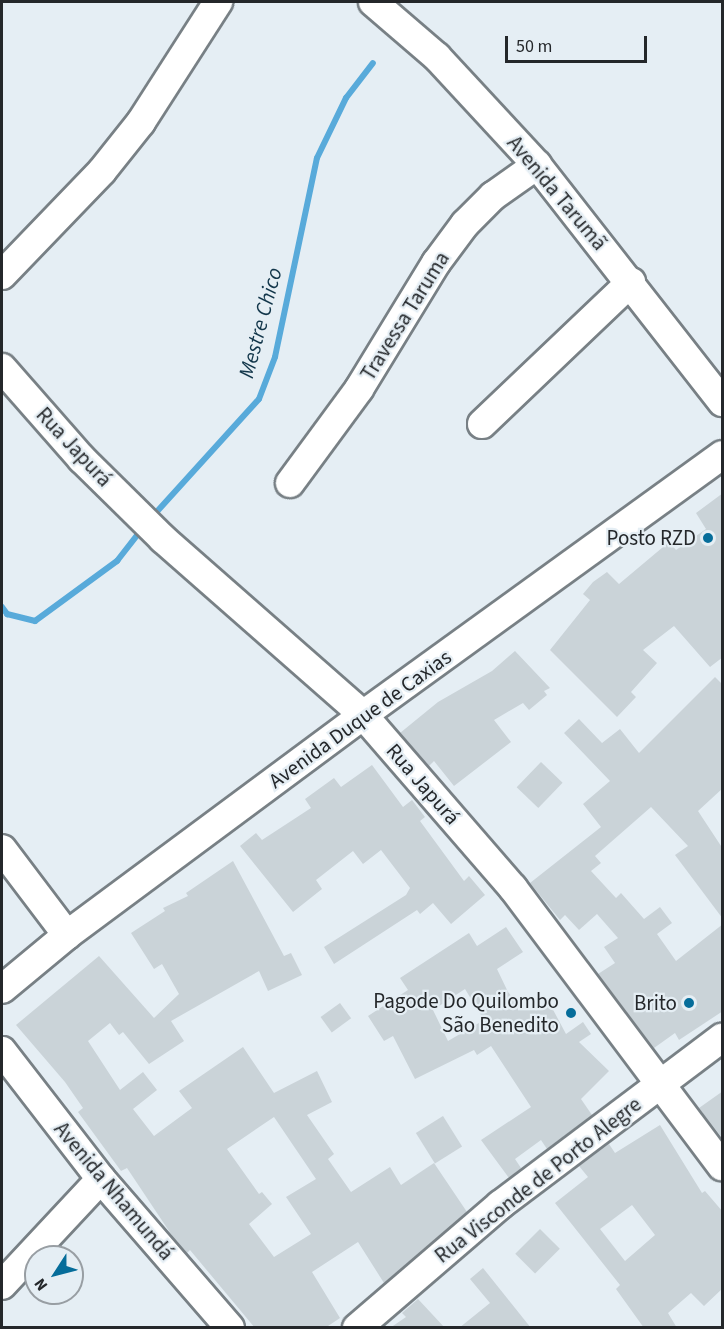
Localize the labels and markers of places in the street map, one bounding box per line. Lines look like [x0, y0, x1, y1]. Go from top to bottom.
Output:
place label: Posto RZD [607, 525, 696, 551]
marker: Posto RZD [701, 531, 715, 545]
place label: Pagode Do Quilombo São Benedito [373, 988, 559, 1038]
place label: Brito [634, 990, 677, 1016]
marker: Brito [682, 996, 696, 1010]
marker: Pagode Do Quilombo São Benedito [564, 1006, 578, 1020]

